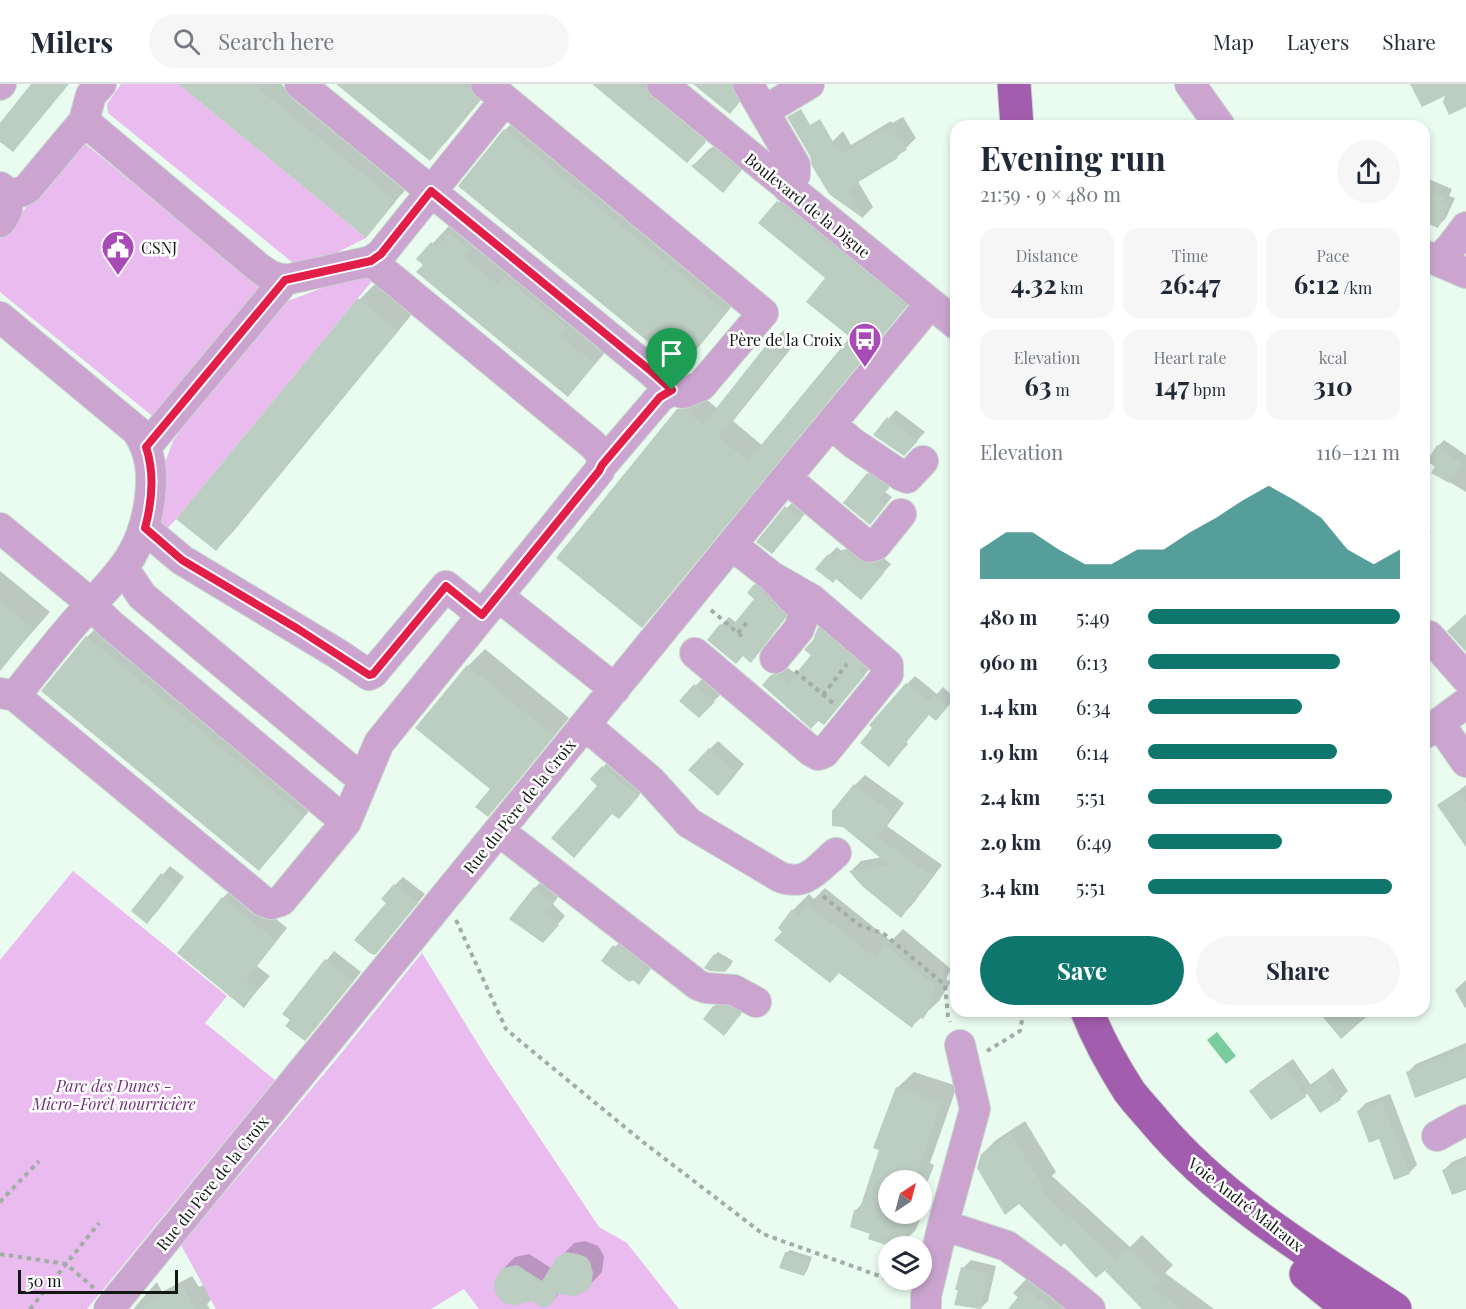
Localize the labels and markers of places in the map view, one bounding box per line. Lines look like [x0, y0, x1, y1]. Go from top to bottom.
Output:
public building icon: CSNJ [100, 229, 136, 276]
place label: CSNJ [141, 237, 177, 258]
bus stop icon: Père de la Croix [847, 321, 883, 368]
pin [646, 328, 697, 390]
place label: Père de la Croix [729, 329, 843, 350]

